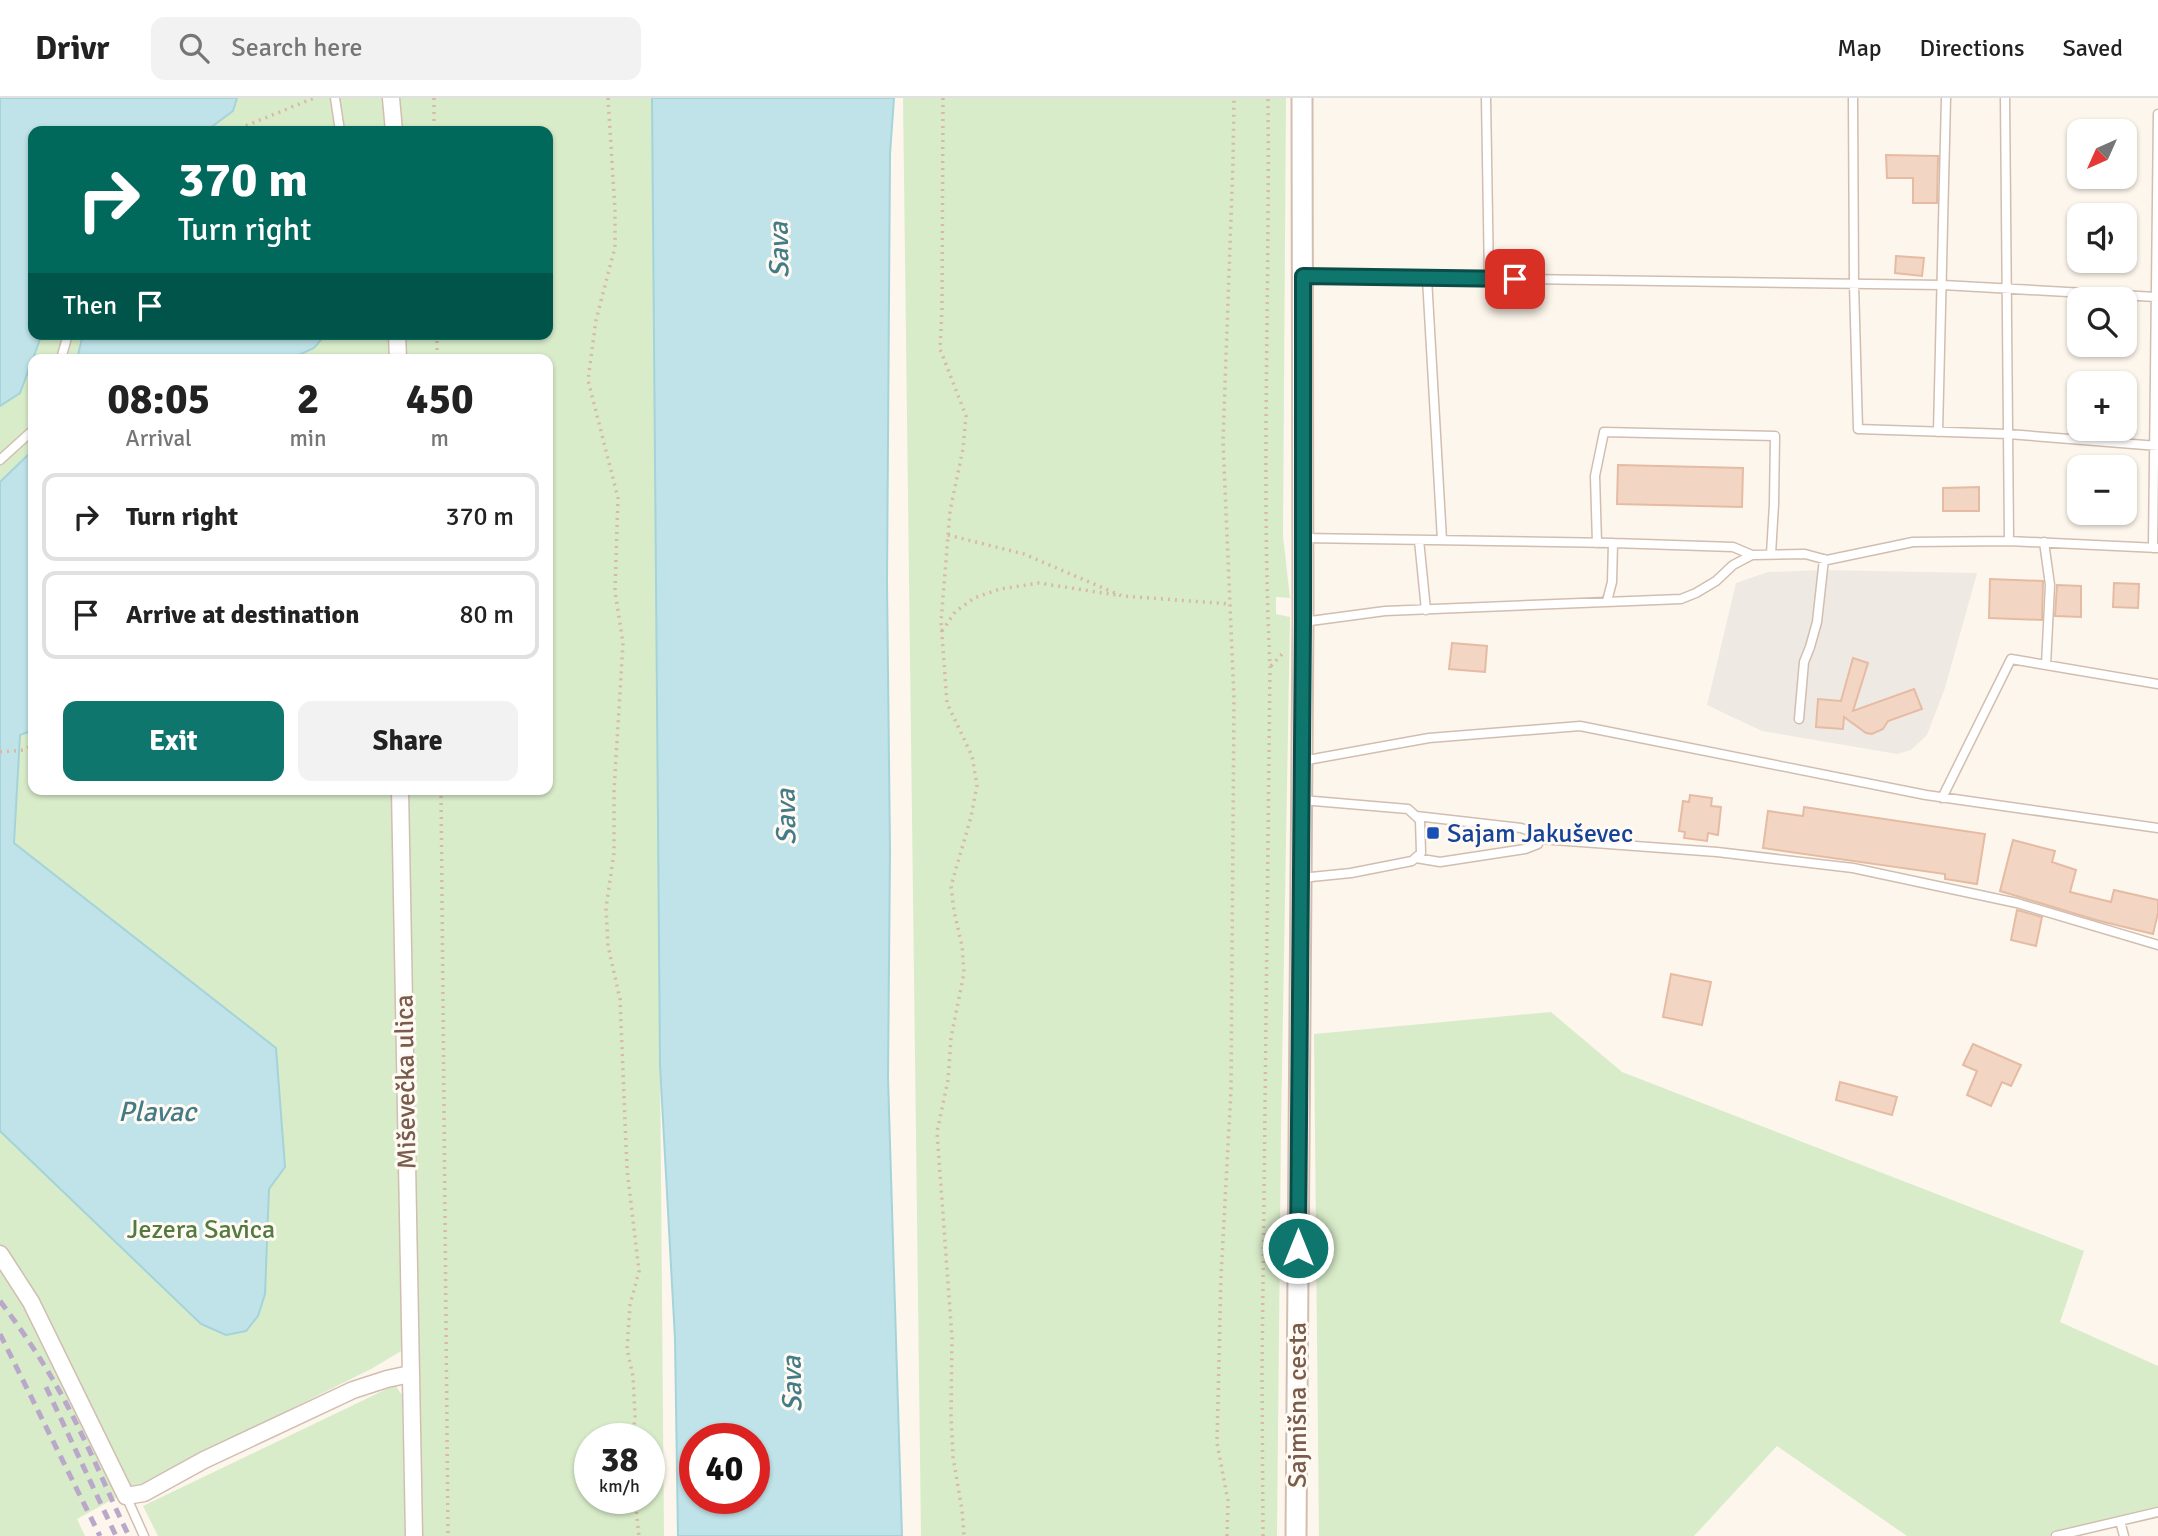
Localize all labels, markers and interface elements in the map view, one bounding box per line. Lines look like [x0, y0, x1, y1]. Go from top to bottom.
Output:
search box [151, 17, 641, 80]
text: Drivr [35, 28, 109, 69]
icon: search [175, 29, 213, 67]
text: Search here [231, 32, 362, 64]
text: Map [1837, 33, 1882, 63]
text: Directions [1920, 33, 2025, 63]
text: Saved [2063, 33, 2123, 63]
north arrow [2067, 119, 2137, 189]
map controls [2067, 119, 2137, 525]
text: 370 m [178, 150, 308, 210]
icon: right [63, 154, 154, 245]
button: sound [2067, 203, 2137, 273]
text: Turn right [178, 210, 311, 249]
water label: Sava [761, 221, 796, 278]
pin [1485, 249, 1545, 309]
icon: arrive [1496, 260, 1534, 298]
icon: arrive [131, 287, 169, 325]
button: search [2067, 287, 2137, 357]
text: Then [63, 290, 117, 322]
button: + [2067, 371, 2137, 441]
text: 08:05 [107, 374, 210, 425]
text: 2 [297, 374, 319, 425]
text: 450 [406, 374, 474, 425]
text: Arrival [126, 424, 192, 453]
text: min [289, 424, 327, 453]
text: m [431, 424, 449, 453]
button: − [2067, 455, 2137, 525]
icon: right [67, 498, 105, 536]
text: Turn right [126, 501, 238, 533]
text: 370 m [445, 501, 514, 533]
icon: arrive [67, 596, 105, 634]
text: Arrive at destination [126, 599, 359, 631]
text: 80 m [459, 599, 514, 631]
button: Exit [63, 701, 284, 781]
button: Share [298, 701, 518, 781]
water label: Sava [768, 788, 803, 845]
place label: Sajam Jakuševec [1447, 818, 1633, 850]
marker: Sajam Jakuševec [1425, 825, 1441, 841]
street label: Miševečka ulica [388, 994, 424, 1170]
water label: Plavac [118, 1095, 198, 1129]
position arrow [1261, 1211, 1335, 1285]
park label: Jezera Savica [127, 1214, 275, 1246]
street label: Sajmišna cesta [1282, 1322, 1314, 1488]
water label: Sava [774, 1355, 809, 1412]
speed limit sign: 40 [679, 1423, 770, 1514]
text: 38 [601, 1438, 638, 1481]
text: km/h [599, 1475, 640, 1497]

